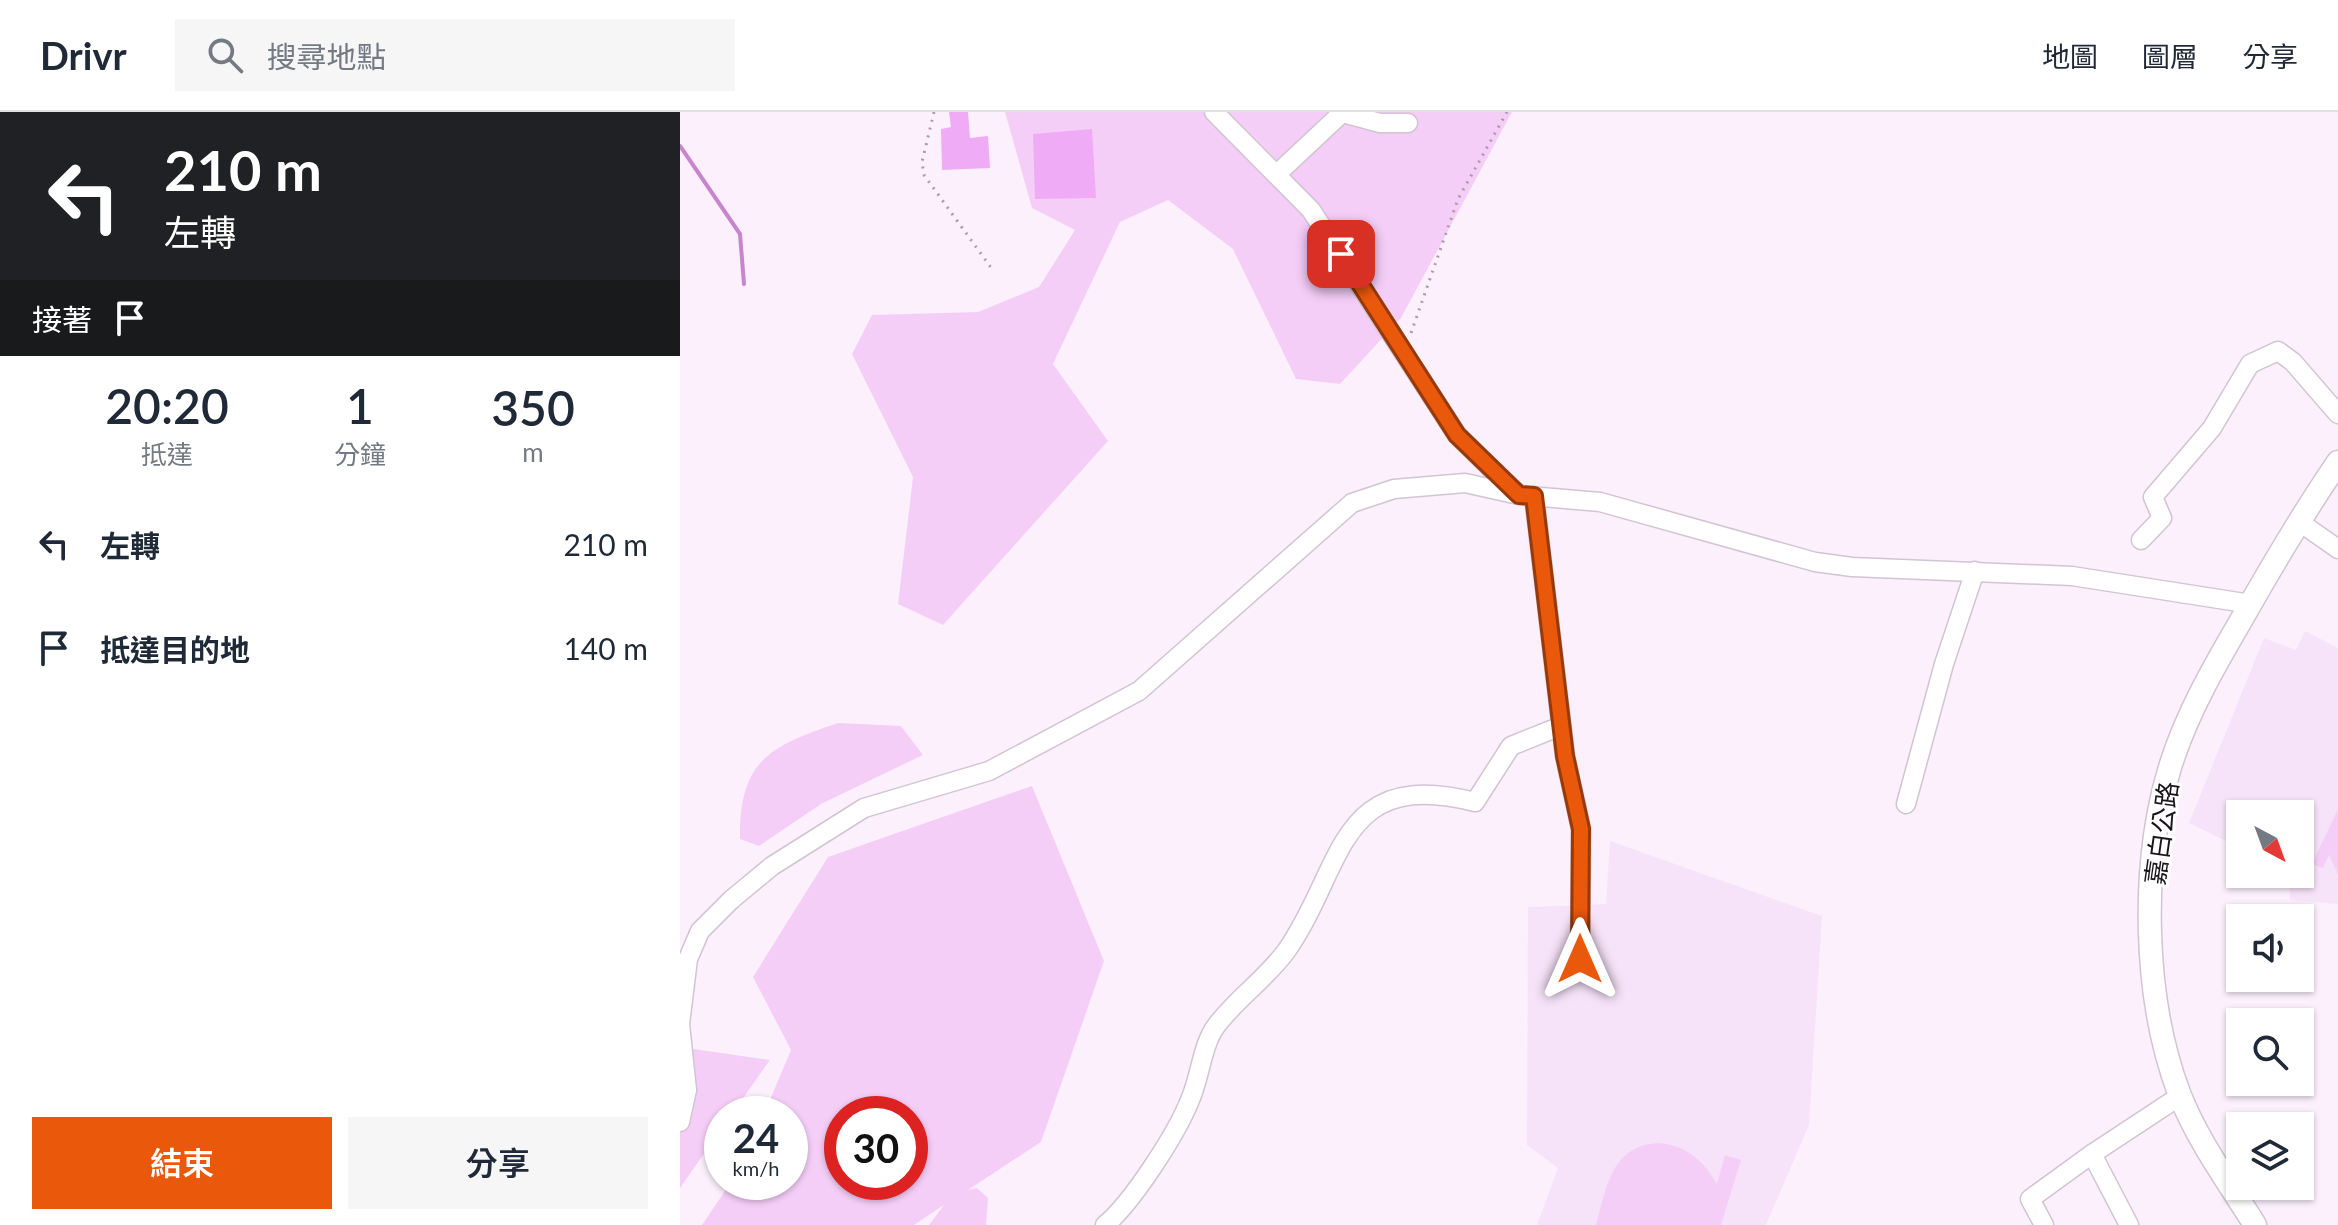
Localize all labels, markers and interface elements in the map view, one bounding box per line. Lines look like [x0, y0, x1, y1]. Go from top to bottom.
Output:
search box [175, 19, 735, 91]
text: Drivr [40, 32, 127, 78]
icon: search [203, 33, 247, 77]
text: 搜尋地點 [267, 38, 387, 74]
text: 地圖 [2042, 39, 2098, 73]
text: 圖層 [2142, 39, 2198, 73]
text: 分享 [2242, 39, 2298, 73]
text: 210 m [164, 136, 322, 203]
icon: left [32, 144, 136, 248]
text: 左轉 [164, 210, 236, 254]
pin [1307, 220, 1375, 288]
icon: arrive [1319, 232, 1363, 276]
icon: arrive [108, 296, 152, 340]
text: 接著 [32, 301, 92, 337]
text: 20:20 [105, 377, 229, 434]
text: 1 [346, 377, 374, 434]
text: 350 [491, 379, 575, 436]
text: m [522, 436, 544, 468]
text: 抵達 [141, 438, 193, 470]
text: 分鐘 [334, 438, 386, 470]
icon: left [32, 522, 76, 566]
text: 210 m [563, 526, 648, 562]
text: 左轉 [100, 527, 160, 563]
icon: arrive [32, 626, 76, 670]
text: 140 m [563, 630, 648, 666]
text: 抵達目的地 [100, 631, 250, 667]
street label: 嘉白公路 [2138, 779, 2184, 887]
north arrow [2226, 800, 2314, 888]
map controls [2226, 800, 2314, 1200]
button: sound [2226, 904, 2314, 992]
position arrow [1538, 917, 1622, 1001]
button: search [2226, 1008, 2314, 1096]
speed limit sign: 30 [824, 1096, 928, 1200]
button: layers [2226, 1112, 2314, 1200]
text: 24 [733, 1114, 779, 1162]
button: 結束 [32, 1117, 332, 1209]
button: 分享 [348, 1117, 648, 1209]
text: km/h [733, 1156, 779, 1180]

